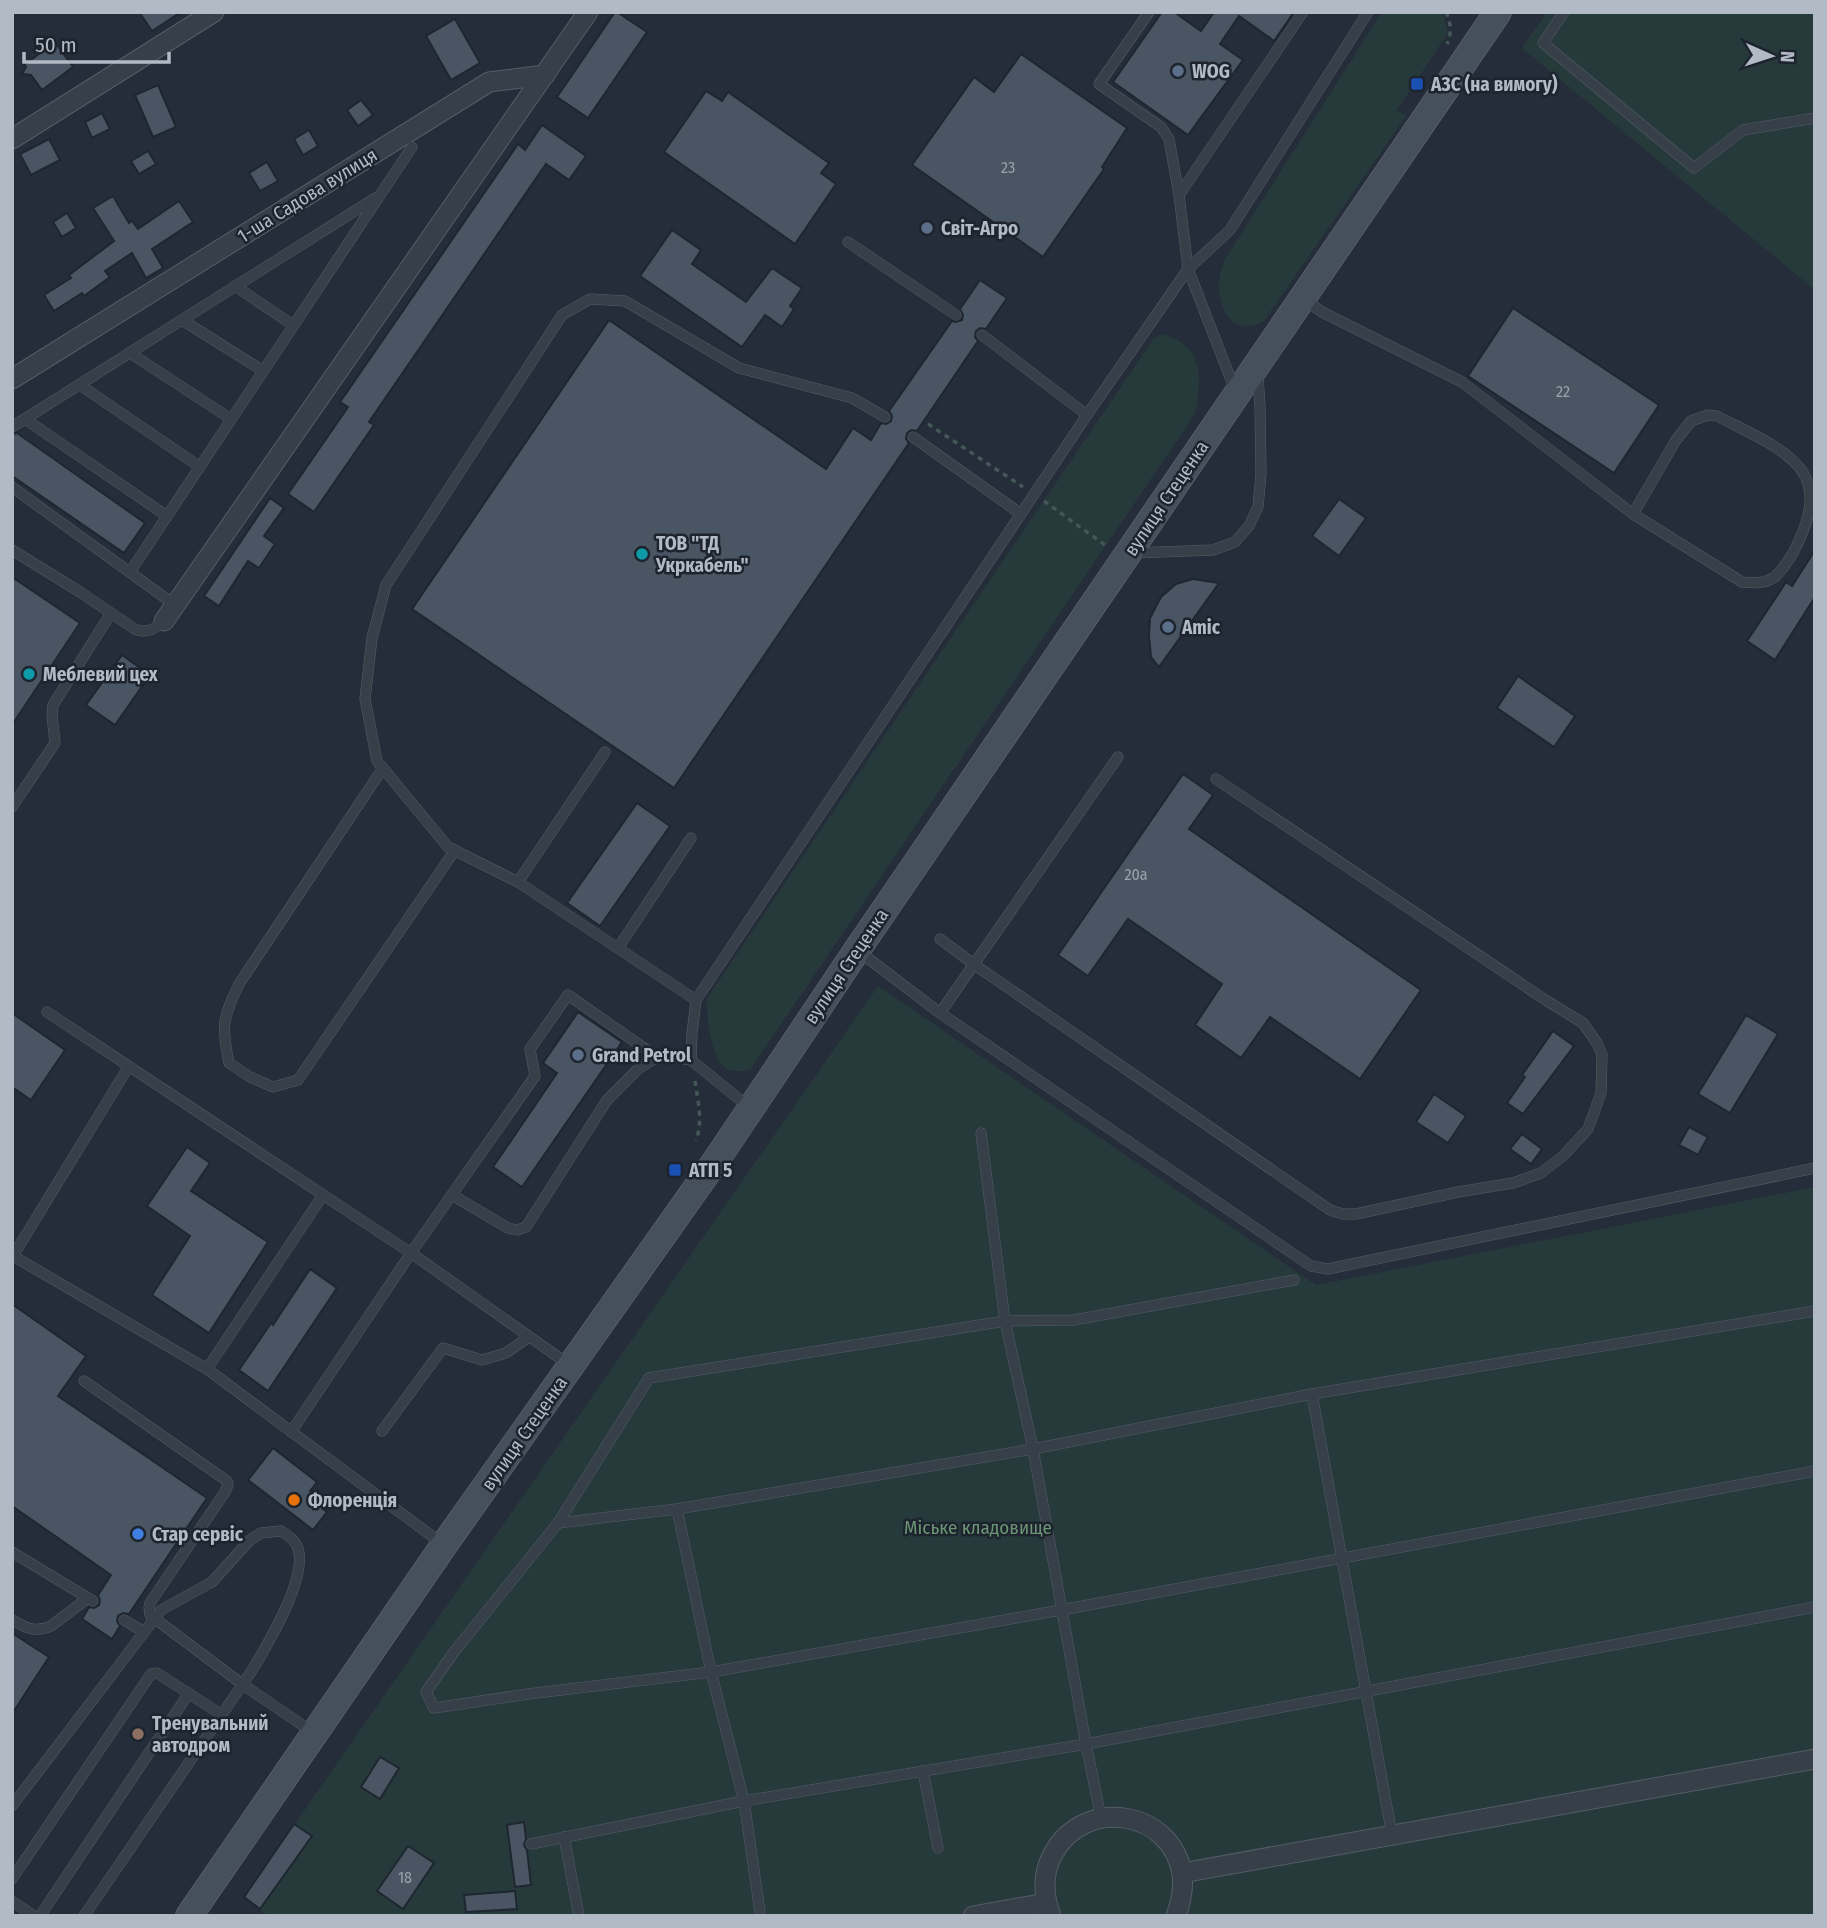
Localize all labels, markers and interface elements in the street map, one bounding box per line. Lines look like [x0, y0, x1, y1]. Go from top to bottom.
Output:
scale bar [24, 21, 170, 65]
north arrow [1736, 21, 1806, 91]
text: 50 m [35, 32, 77, 58]
text: N [1776, 51, 1799, 63]
place label: WOG [1192, 60, 1230, 83]
marker: WOG [1170, 63, 1186, 79]
place label: АЗС (на вимогу) [1430, 73, 1558, 96]
marker: АЗС (на вимогу) [1409, 76, 1425, 92]
street label: 1-ша Садова вулиця [233, 143, 381, 248]
house number: 23 [1001, 158, 1015, 177]
place label: Світ-Агро [941, 217, 1018, 240]
marker: Світ-Агро [919, 220, 935, 236]
house number: 22 [1556, 382, 1570, 401]
street label: вулиця Стеценка [1119, 436, 1213, 560]
place label: ТОВ "ТД Укркабель" [655, 532, 749, 577]
marker: ТОВ "ТД Укркабель" [634, 546, 650, 562]
place label: Amic [1181, 616, 1221, 639]
marker: Amic [1160, 619, 1176, 635]
place label: Меблевий цех [43, 663, 159, 686]
marker: Меблевий цех [21, 666, 37, 682]
house number: 20а [1124, 865, 1148, 884]
street label: вулиця Стеценка [799, 904, 893, 1028]
place label: Grand Petrol [592, 1044, 692, 1067]
marker: Grand Petrol [570, 1047, 586, 1063]
place label: АТП 5 [688, 1159, 732, 1182]
marker: АТП 5 [667, 1162, 683, 1178]
street label: вулиця Стеценка [477, 1372, 572, 1495]
place label: Флоренція [308, 1489, 397, 1512]
marker: Флоренція [286, 1492, 302, 1508]
park label: Міське кладовище [904, 1516, 1052, 1539]
place label: Стар сервіс [152, 1523, 244, 1546]
marker: Стар сервіс [130, 1526, 146, 1542]
place label: Тренувальний автодром [152, 1712, 268, 1757]
marker: Тренувальний автодром [130, 1726, 146, 1742]
house number: 18 [398, 1868, 412, 1887]

